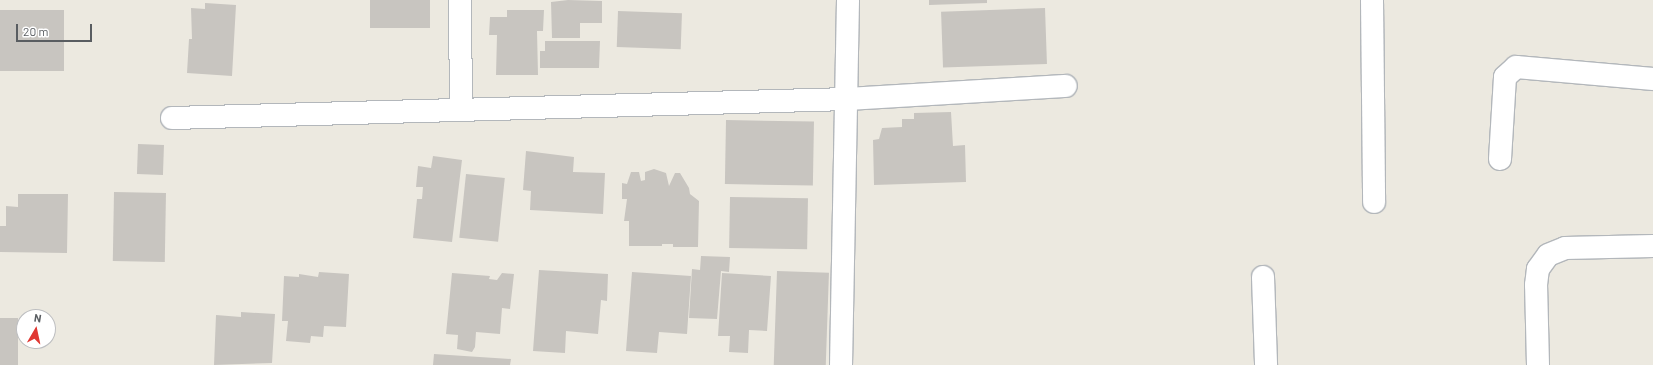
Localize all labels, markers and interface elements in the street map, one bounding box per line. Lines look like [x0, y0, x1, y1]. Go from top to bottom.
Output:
scale bar [18, 16, 94, 42]
text: 20 m [23, 24, 49, 38]
north arrow [16, 309, 56, 349]
text: N [33, 311, 42, 325]

